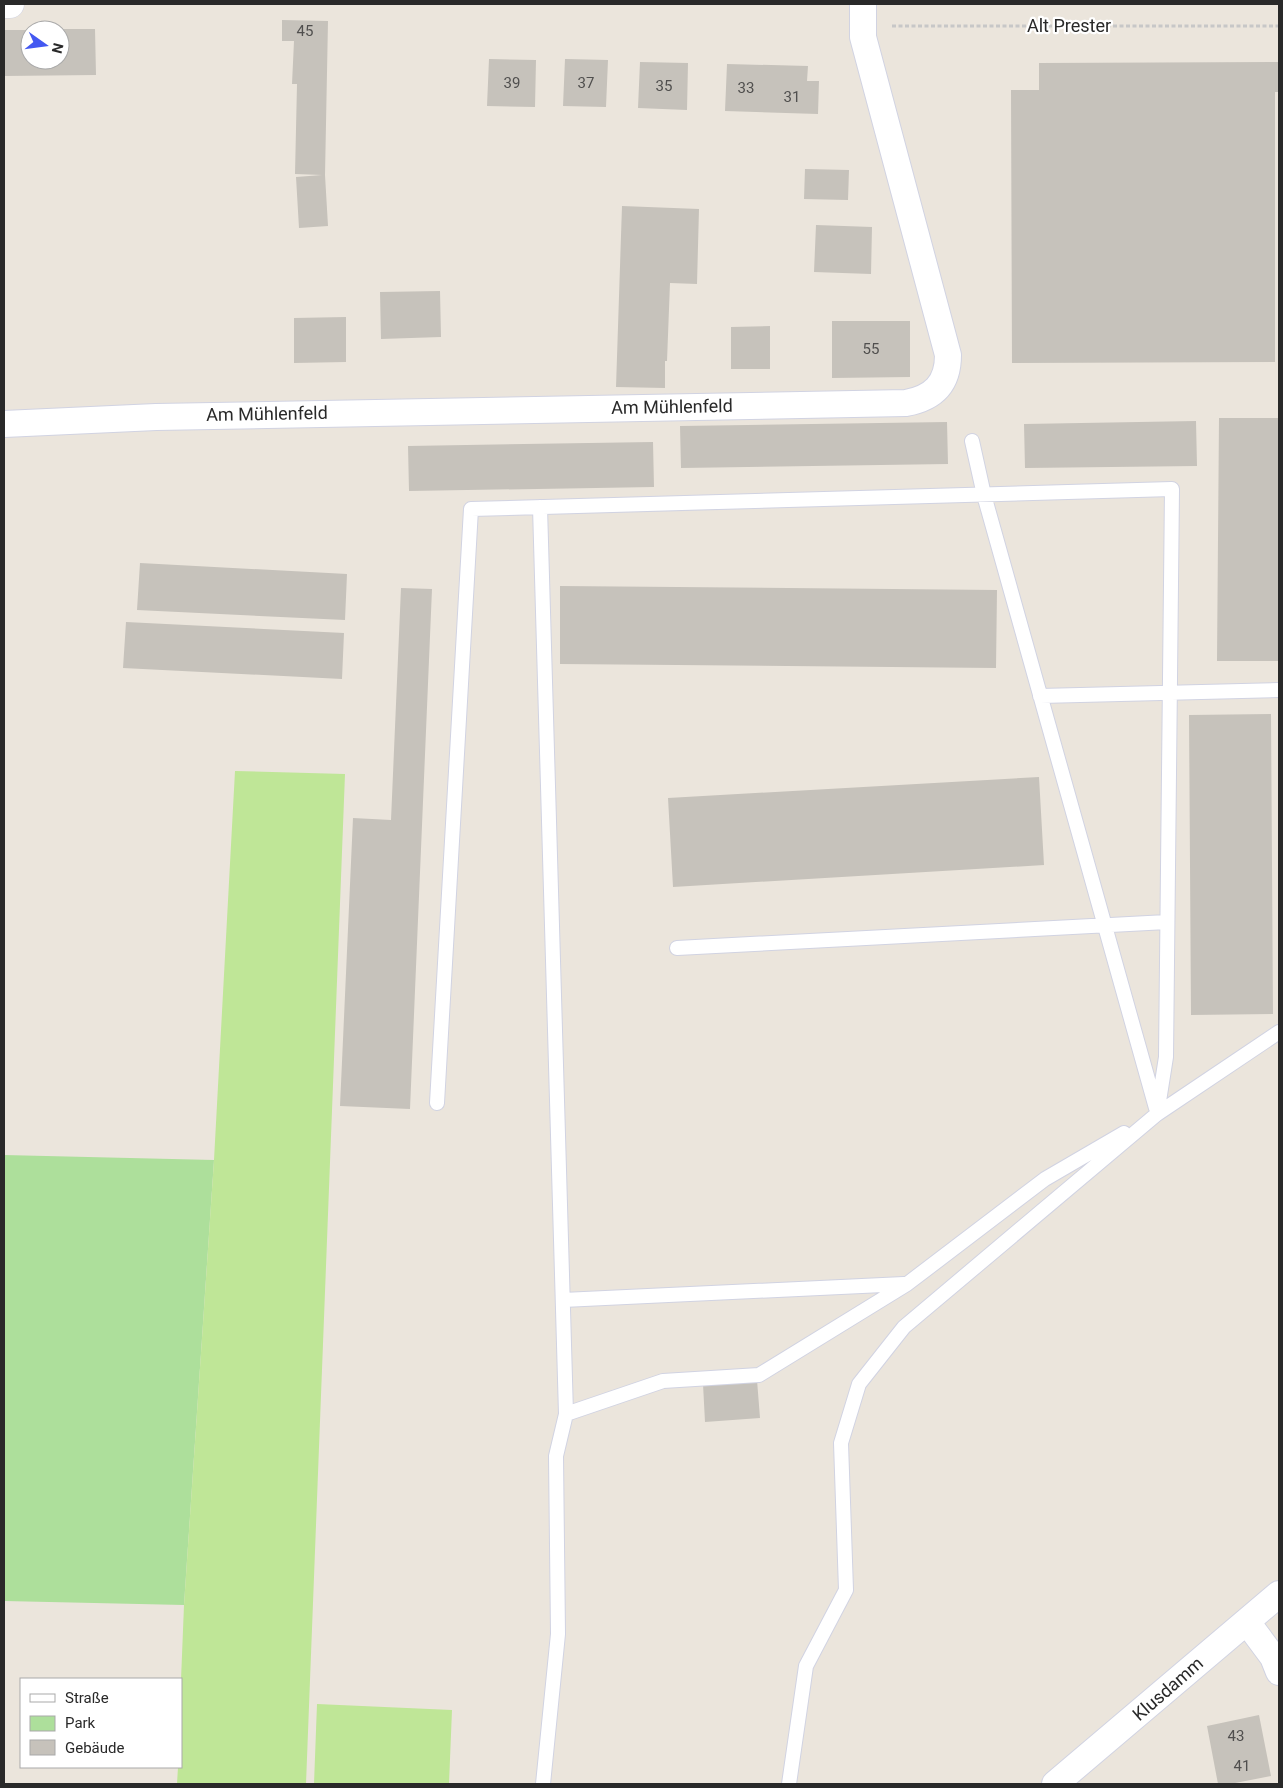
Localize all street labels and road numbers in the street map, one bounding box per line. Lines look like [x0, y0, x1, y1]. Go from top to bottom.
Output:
street label: Alt Prester [1027, 15, 1111, 36]
street label: Am Mühlenfeld [611, 395, 733, 418]
street label: Am Mühlenfeld [206, 402, 328, 425]
street label: Klusdamm [1128, 1652, 1207, 1725]

